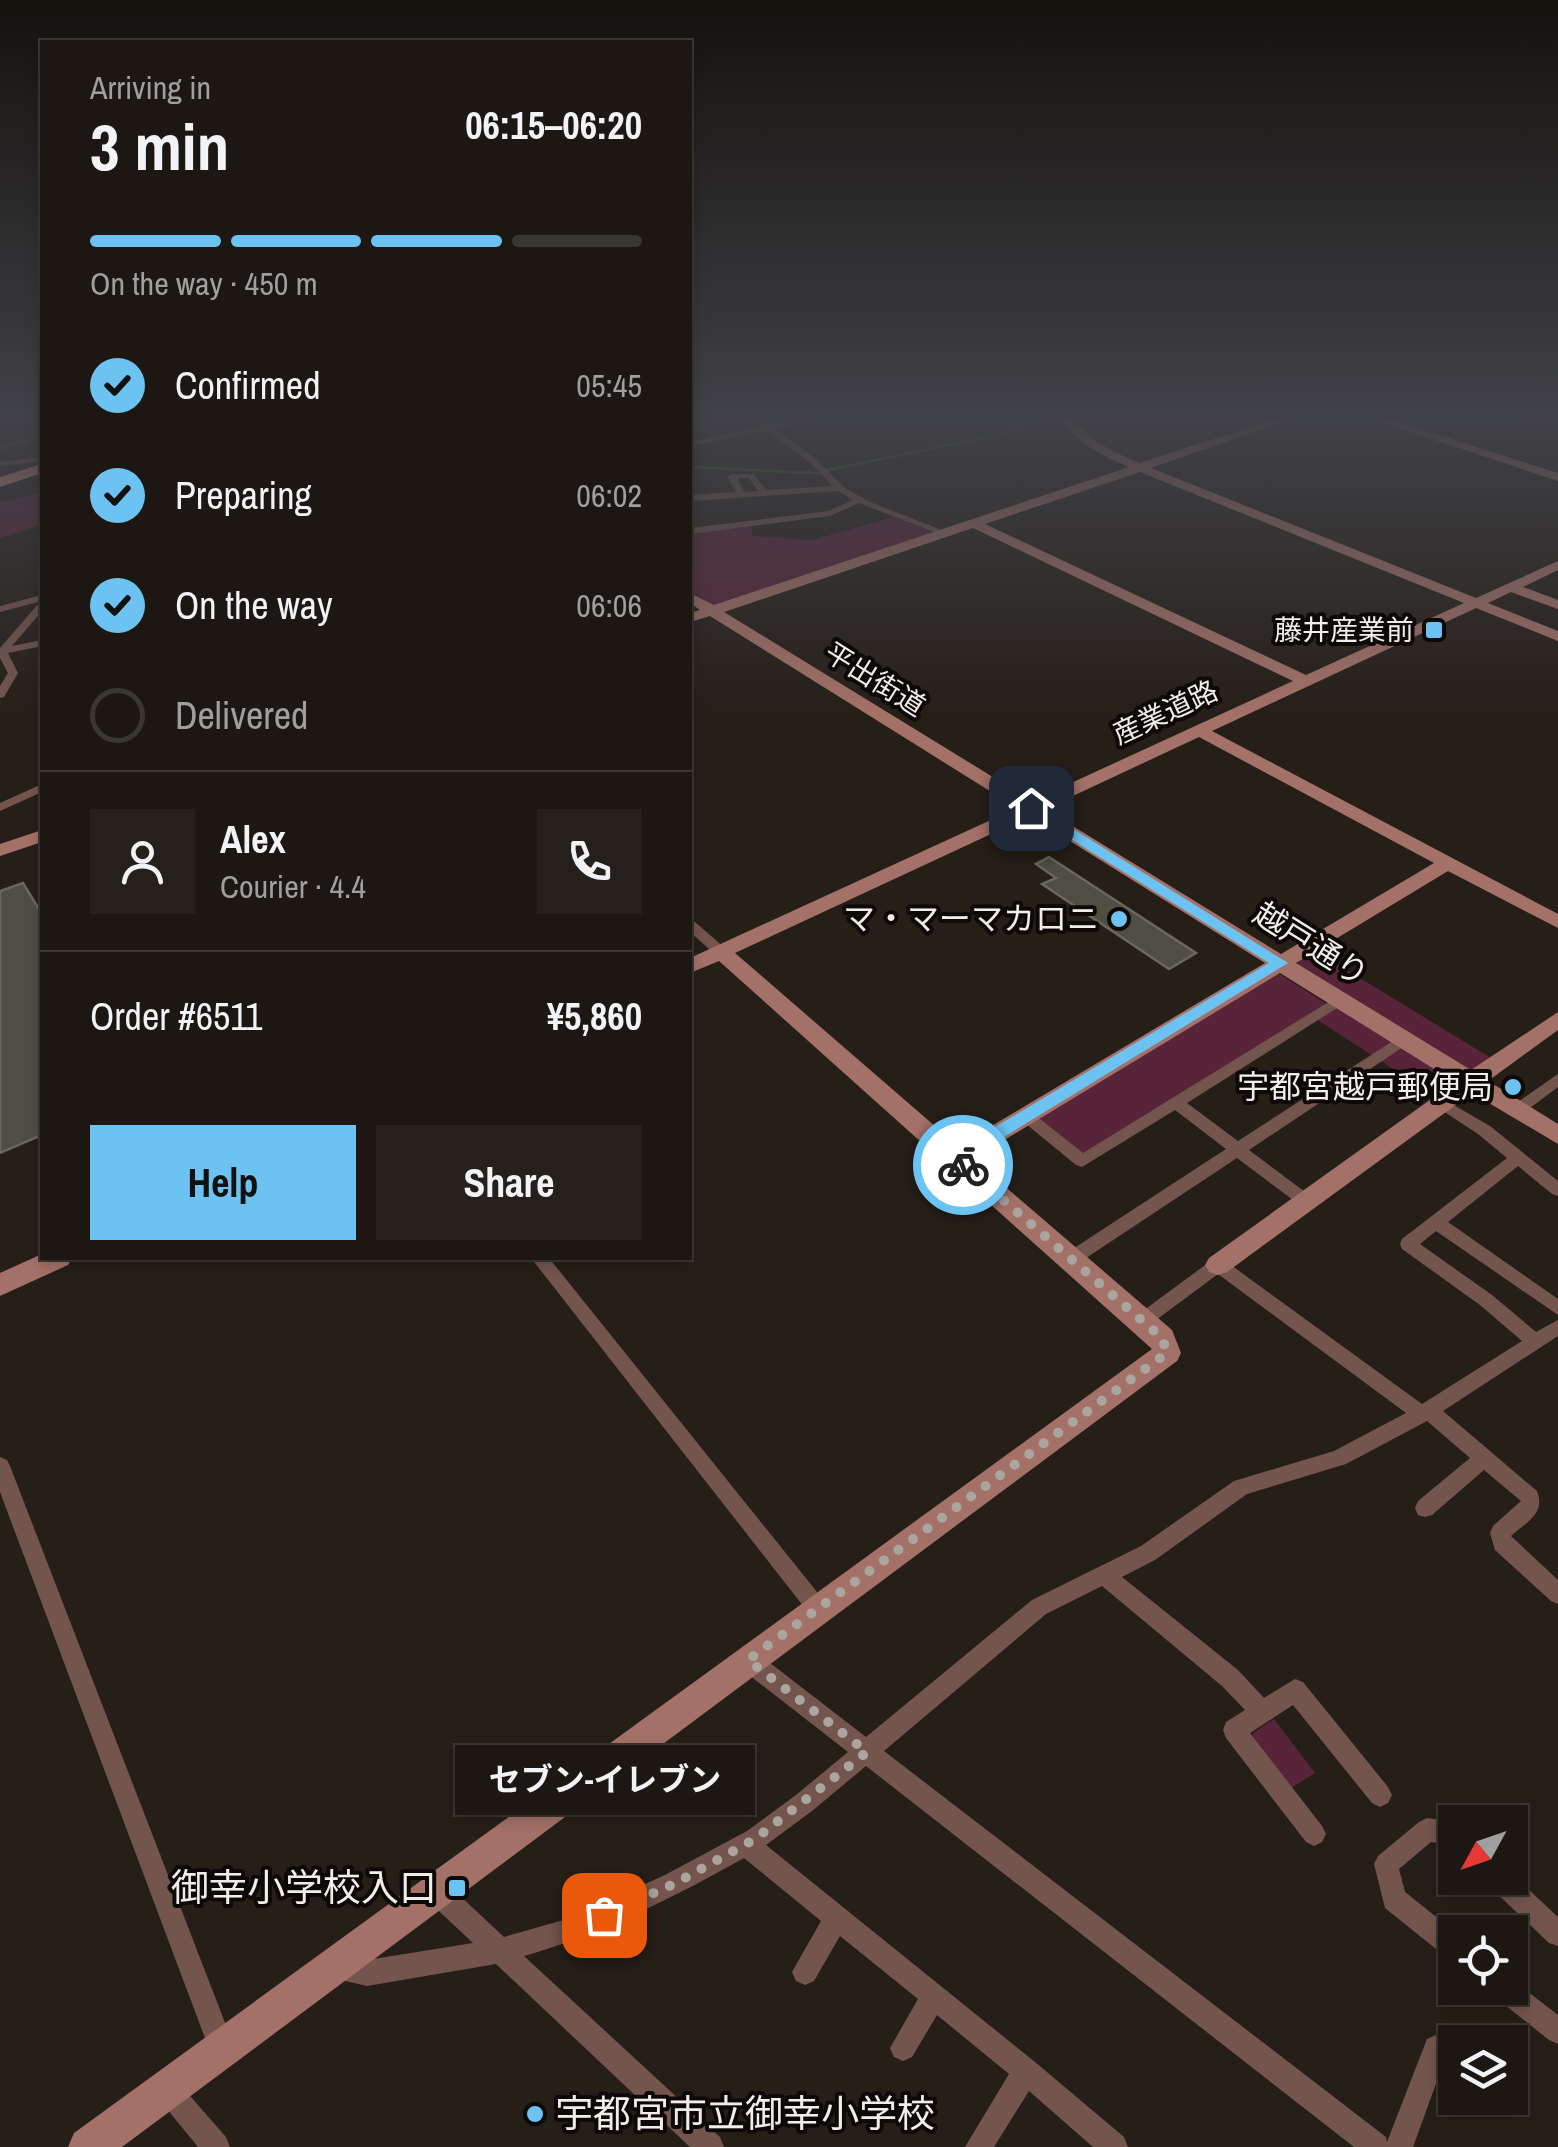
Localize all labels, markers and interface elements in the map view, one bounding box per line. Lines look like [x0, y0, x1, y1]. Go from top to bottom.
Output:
text: Arriving in [90, 66, 211, 109]
text: 06:15–06:20 [465, 100, 642, 151]
text: 3 min [90, 103, 229, 190]
text: On the way · 450 m [90, 262, 318, 305]
icon: check [90, 358, 145, 413]
text: Confirmed [175, 360, 320, 411]
text: 05:45 [576, 364, 642, 407]
icon: check [90, 468, 145, 523]
text: Preparing [175, 470, 312, 521]
text: 06:02 [576, 474, 642, 517]
icon: check [90, 578, 145, 633]
text: On the way [175, 580, 333, 631]
text: 06:06 [576, 584, 642, 627]
place label: 藤井産業前 [1274, 611, 1414, 649]
marker: 藤井産業前 [1423, 619, 1445, 641]
street label: 平出街道 [817, 633, 933, 725]
street label: 産業道路 [1106, 671, 1224, 753]
text: Delivered [175, 690, 308, 741]
pin [989, 766, 1074, 851]
icon: home [1004, 781, 1059, 836]
button: person [90, 809, 195, 914]
button: phone [537, 809, 642, 914]
text: Alex [220, 814, 286, 865]
text: Courier · 4.4 [220, 865, 366, 908]
street label: 越戸通り [1246, 891, 1377, 996]
place label: マ・マーマカロニ [843, 897, 1099, 940]
marker: マ・マーマカロニ [1108, 908, 1130, 930]
text: Order #6511 [90, 991, 263, 1042]
text: ¥5,860 [547, 991, 642, 1042]
place label: 宇都宮越戸郵便局 [1237, 1065, 1493, 1108]
marker: 宇都宮越戸郵便局 [1502, 1076, 1524, 1098]
courier [913, 1115, 1013, 1215]
button: Help [90, 1125, 356, 1240]
button: Share [376, 1125, 642, 1240]
icon: bike [936, 1138, 991, 1193]
callout: セブン-イレブン [454, 1745, 754, 1815]
text: セブン-イレブン [489, 1758, 721, 1801]
north arrow [1438, 1805, 1528, 1895]
map controls [1438, 1805, 1528, 2115]
place label: 御幸小学校入口 [171, 1862, 437, 1913]
pin [562, 1873, 647, 1958]
marker: 御幸小学校入口 [446, 1877, 468, 1899]
icon: bag [577, 1888, 632, 1943]
button: locate [1438, 1915, 1528, 2005]
button: layers [1438, 2025, 1528, 2115]
place label: 宇都宮市立御幸小学校 [555, 2088, 935, 2139]
marker: 宇都宮市立御幸小学校 [524, 2103, 546, 2125]

